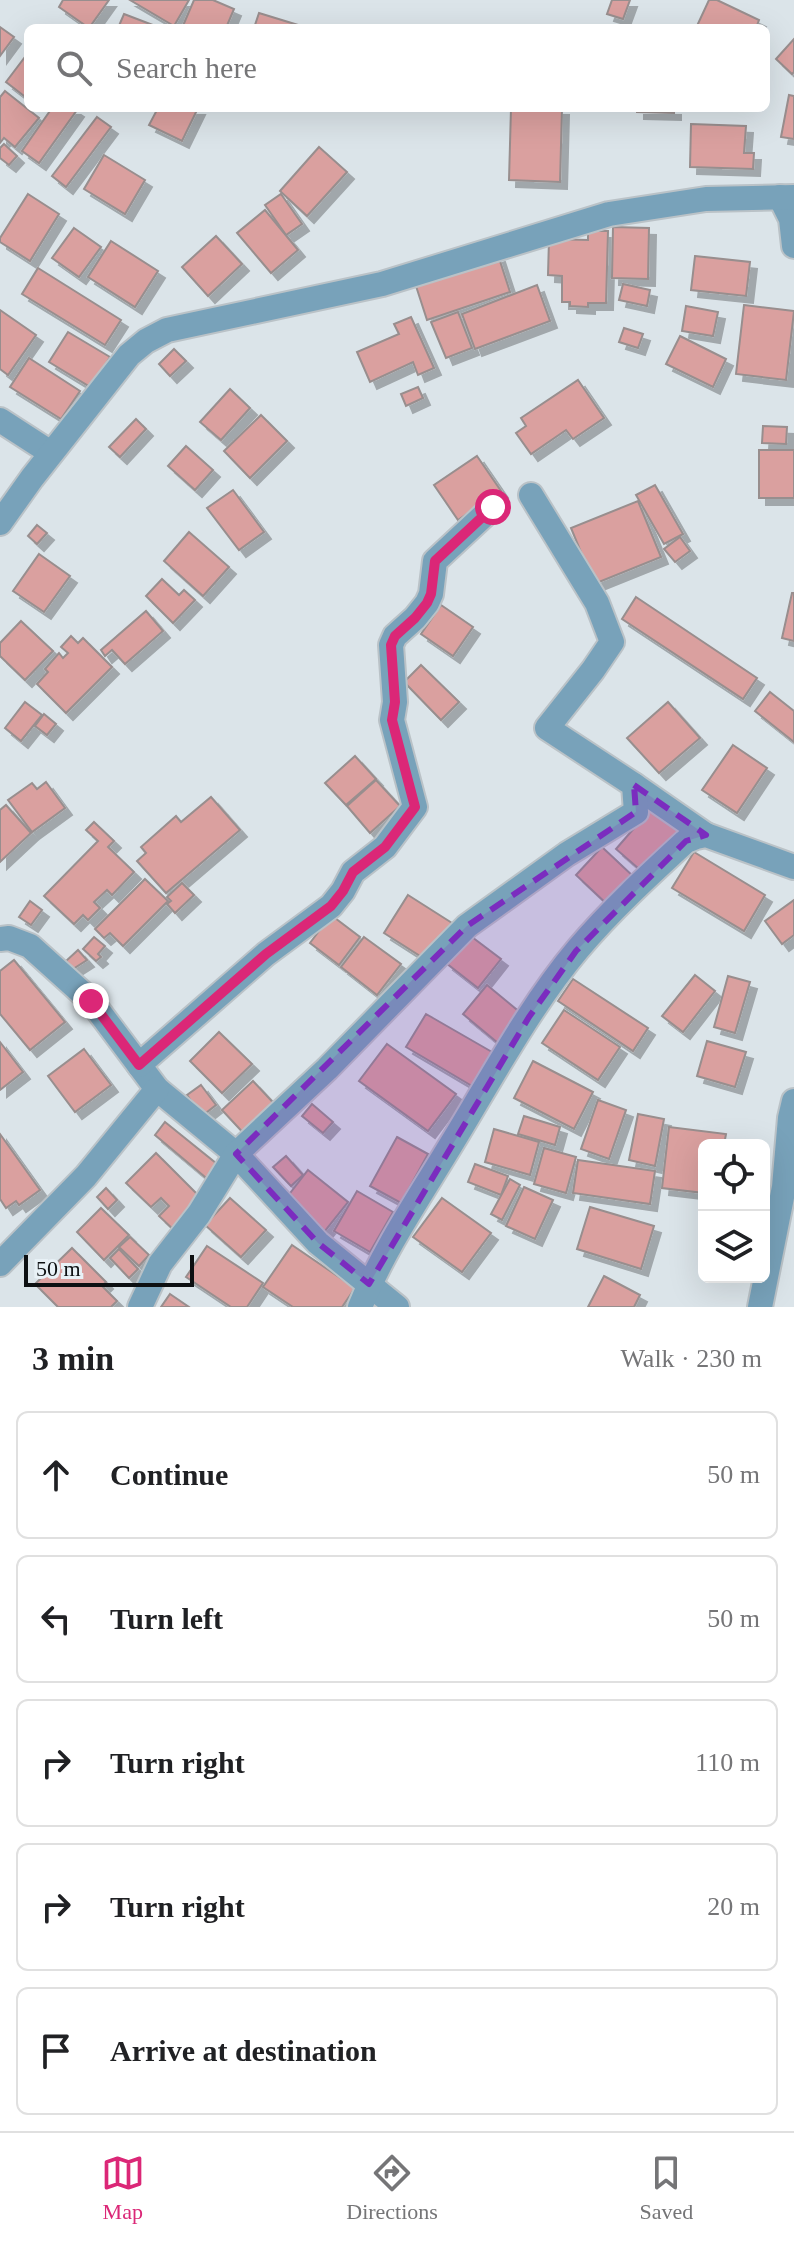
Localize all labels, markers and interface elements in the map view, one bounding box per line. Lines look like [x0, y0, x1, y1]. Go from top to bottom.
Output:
search box [24, 24, 770, 112]
icon: search [52, 46, 96, 90]
text: Search here [116, 51, 257, 84]
route start [475, 489, 511, 525]
route end [73, 983, 109, 1019]
map controls [698, 1139, 770, 1283]
button: locate [698, 1139, 770, 1211]
button: layers [698, 1211, 770, 1283]
scale bar [24, 1251, 194, 1287]
text: 50 m [36, 1256, 81, 1281]
text: 3 min [32, 1340, 114, 1377]
text: Walk · 230 m [620, 1344, 762, 1373]
icon: ahead [34, 1453, 78, 1497]
text: Continue [110, 1458, 228, 1491]
text: 50 m [707, 1460, 760, 1489]
icon: left [34, 1597, 78, 1641]
text: Turn left [110, 1602, 223, 1635]
text: 50 m [707, 1604, 760, 1633]
icon: right [34, 1741, 78, 1785]
text: Turn right [110, 1746, 245, 1779]
text: 110 m [695, 1748, 760, 1777]
icon: right [34, 1885, 78, 1929]
text: Turn right [110, 1890, 245, 1923]
text: 20 m [707, 1892, 760, 1921]
icon: arrive [34, 2029, 78, 2073]
text: Arrive at destination [110, 2034, 377, 2067]
tab: Map [101, 2151, 145, 2225]
tab: Directions [346, 2151, 438, 2225]
tab: Saved [639, 2151, 693, 2225]

